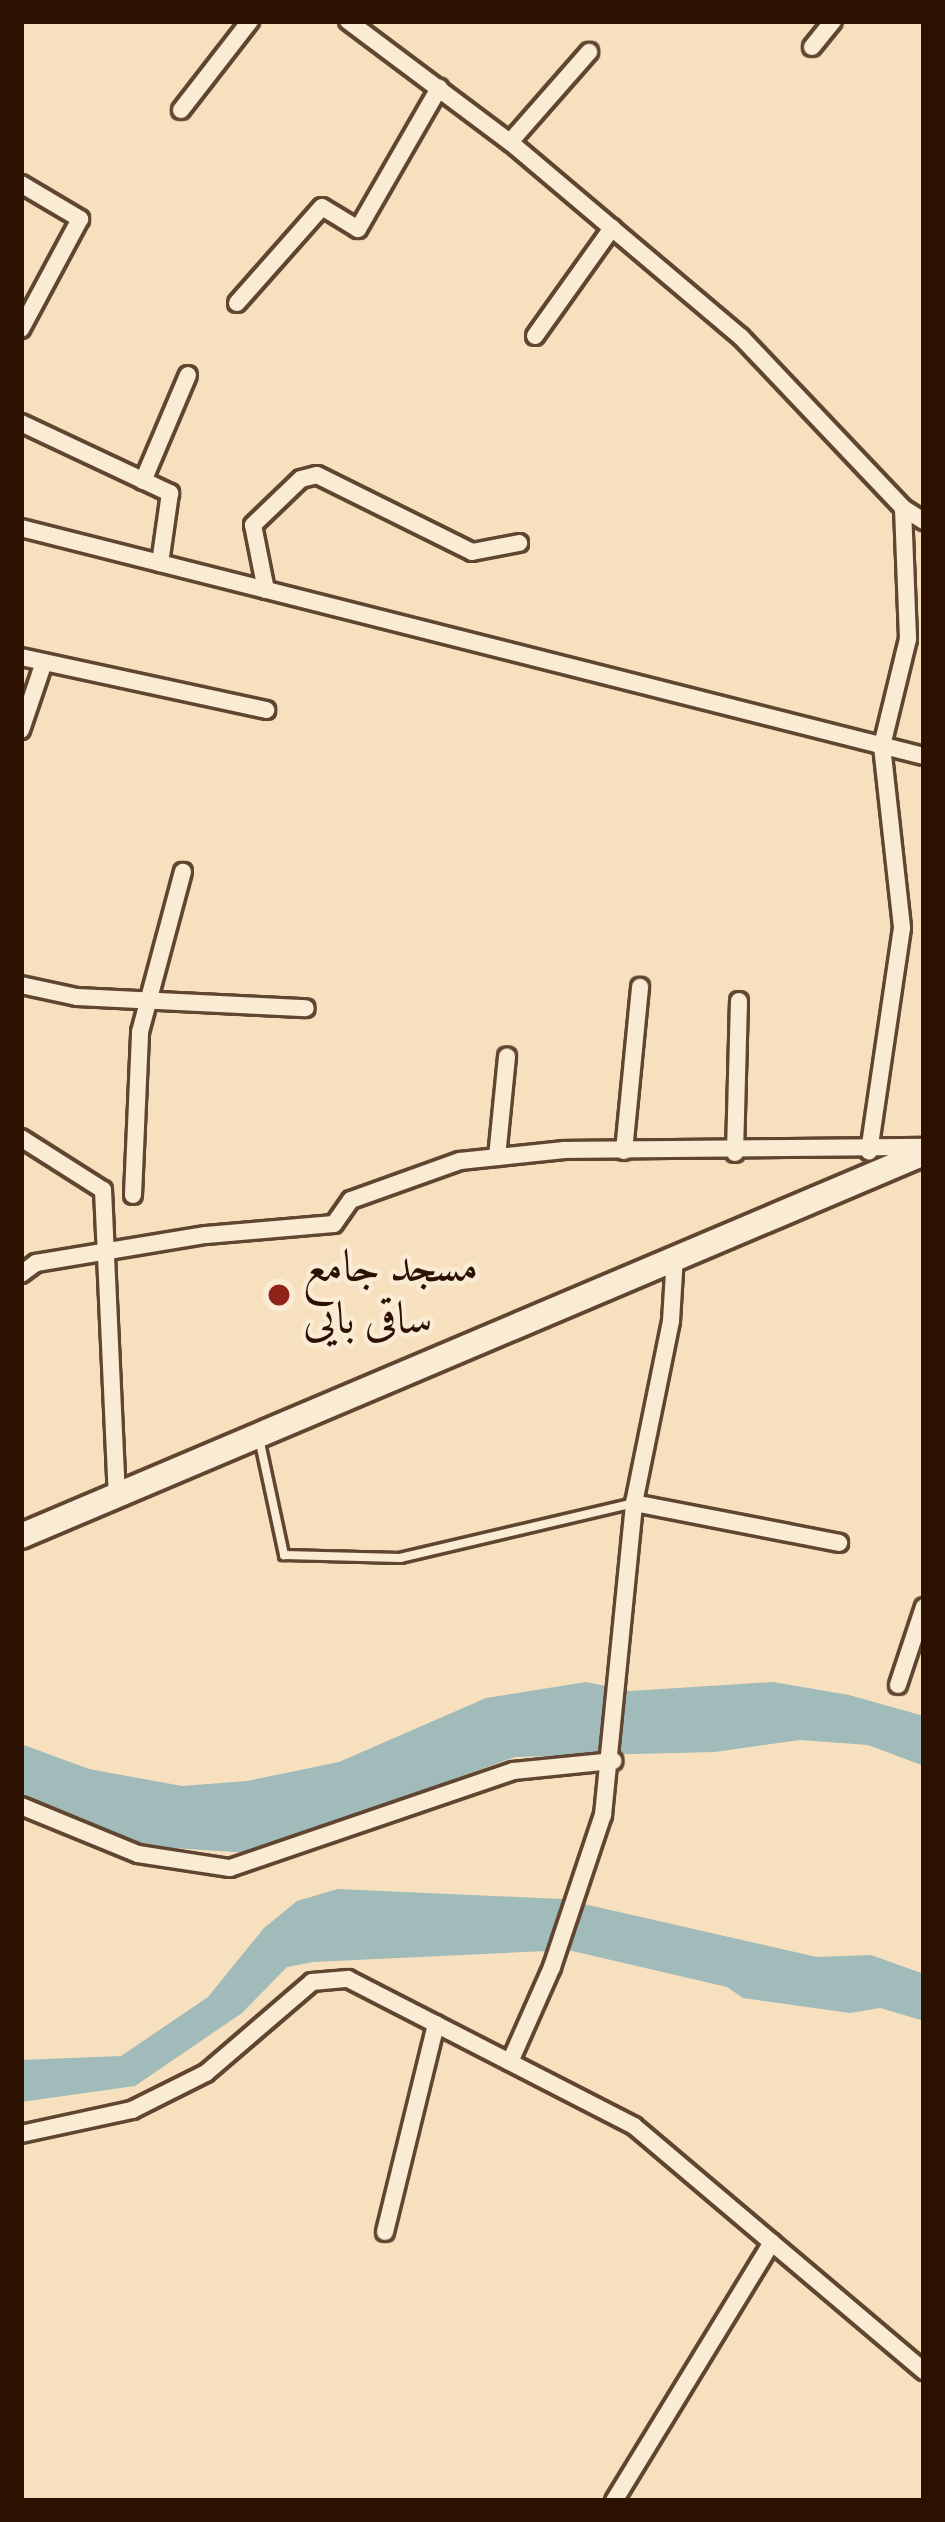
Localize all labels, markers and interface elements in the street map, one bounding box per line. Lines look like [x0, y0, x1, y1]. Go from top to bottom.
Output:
place label: مسجد جامع ساقی بایی [303, 1242, 478, 1348]
marker: مسجد جامع ساقی بایی [266, 1282, 292, 1308]

